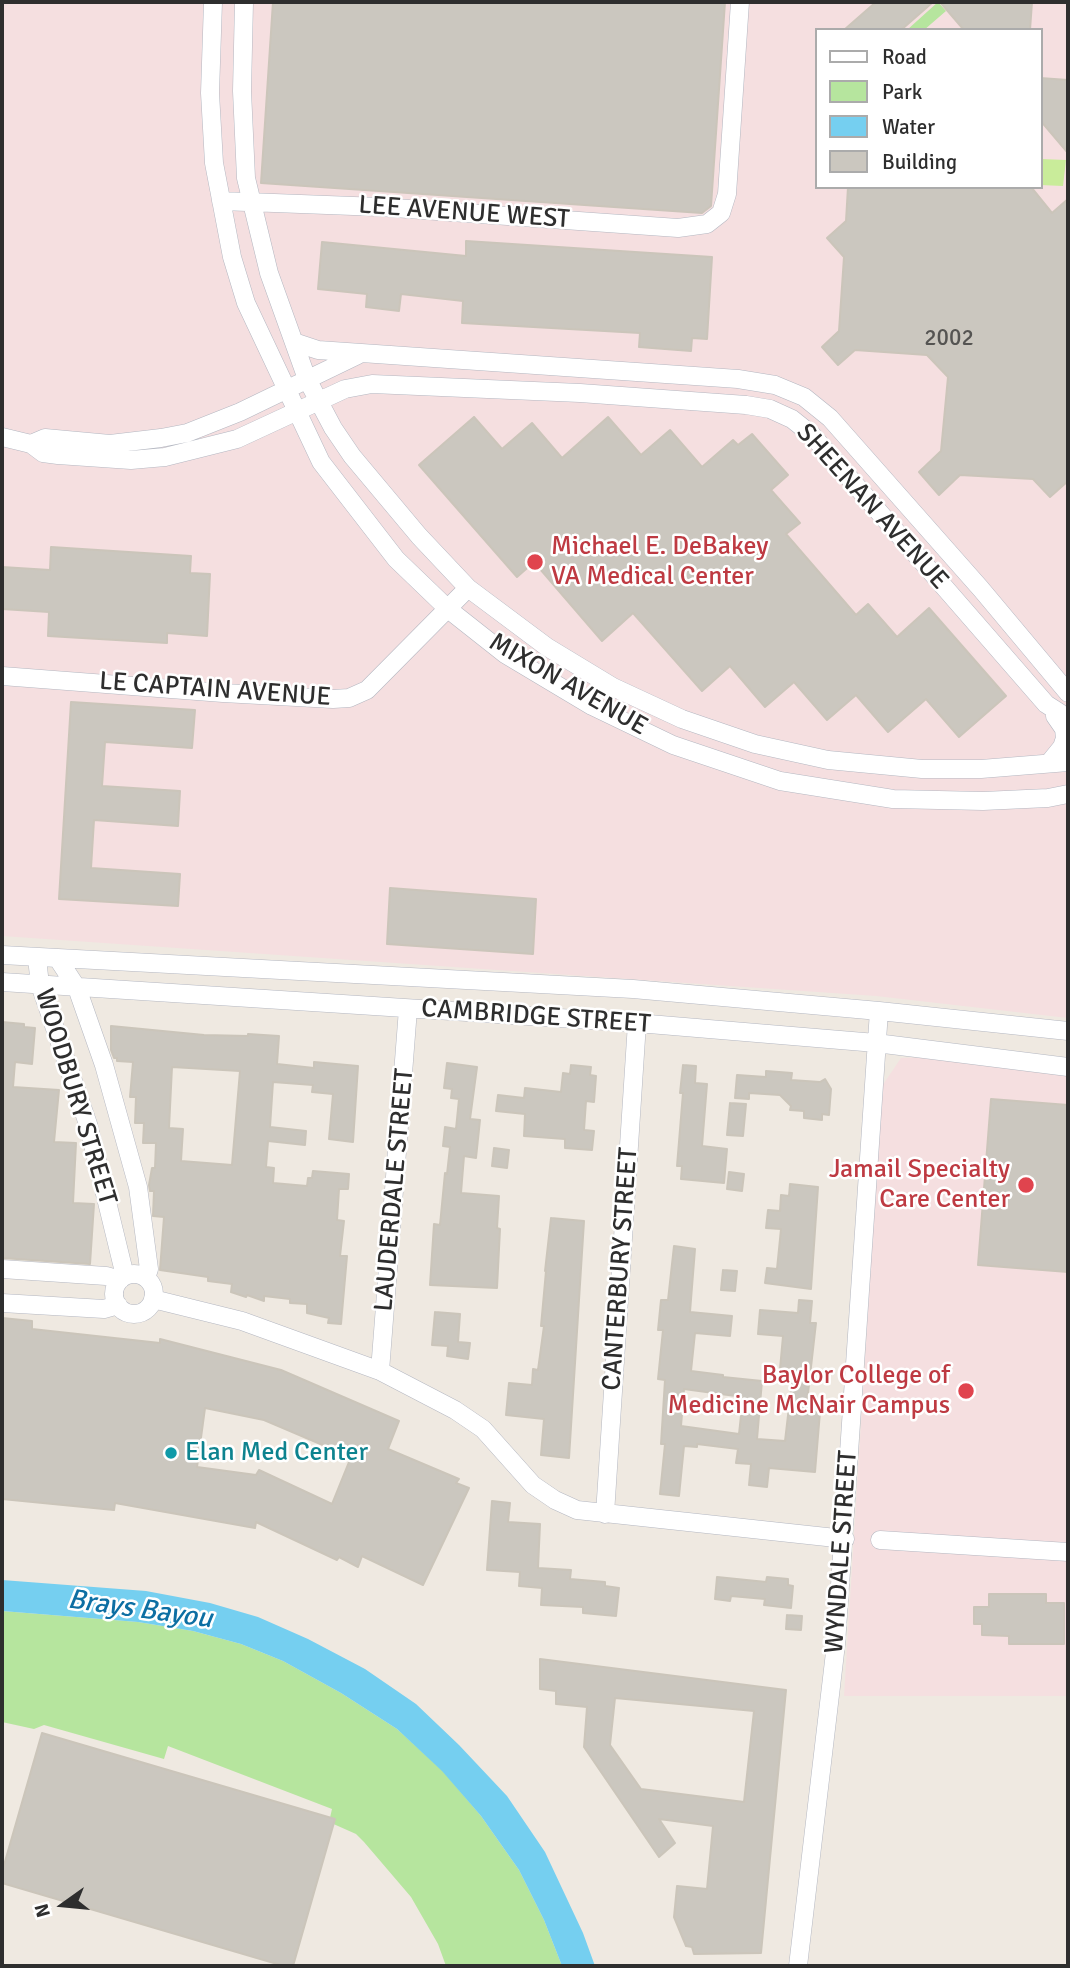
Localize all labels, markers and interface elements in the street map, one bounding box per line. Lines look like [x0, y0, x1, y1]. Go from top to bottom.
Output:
legend [814, 28, 1042, 189]
text: Road [882, 44, 927, 70]
text: Park [882, 79, 922, 105]
text: Water [882, 114, 935, 140]
text: Building [882, 149, 957, 175]
street label: LEE AVENUE WEST [357, 190, 571, 236]
house number: 2002 [924, 325, 974, 353]
street label: SHEENAN AVENUE [789, 418, 955, 596]
place label: Michael E. DeBakey VA Medical Center [551, 531, 768, 592]
marker: Michael E. DeBakey VA Medical Center [525, 552, 545, 572]
street label: MIXON AVENUE [483, 627, 653, 743]
street label: LE CAPTAIN AVENUE [98, 666, 332, 714]
street label: WOODBURY STREET [27, 985, 123, 1209]
street label: CAMBRIDGE STREET [420, 993, 652, 1041]
street label: LAUDERDALE STREET [369, 1067, 421, 1313]
street label: CANTERBURY STREET [597, 1146, 645, 1392]
place label: Jamail Specialty Care Center [829, 1154, 1010, 1216]
marker: Jamail Specialty Care Center [1016, 1175, 1036, 1195]
place label: Baylor College of Medicine McNair Campus [667, 1360, 950, 1422]
marker: Baylor College of Medicine McNair Campus [956, 1381, 976, 1401]
place label: Elan Med Center [185, 1437, 368, 1469]
marker: Elan Med Center [163, 1445, 179, 1461]
street label: WYNDALE STREET [819, 1449, 865, 1655]
water label: Brays Bayou [66, 1583, 214, 1637]
north arrow [28, 1870, 98, 1940]
text: N [29, 1901, 56, 1920]

